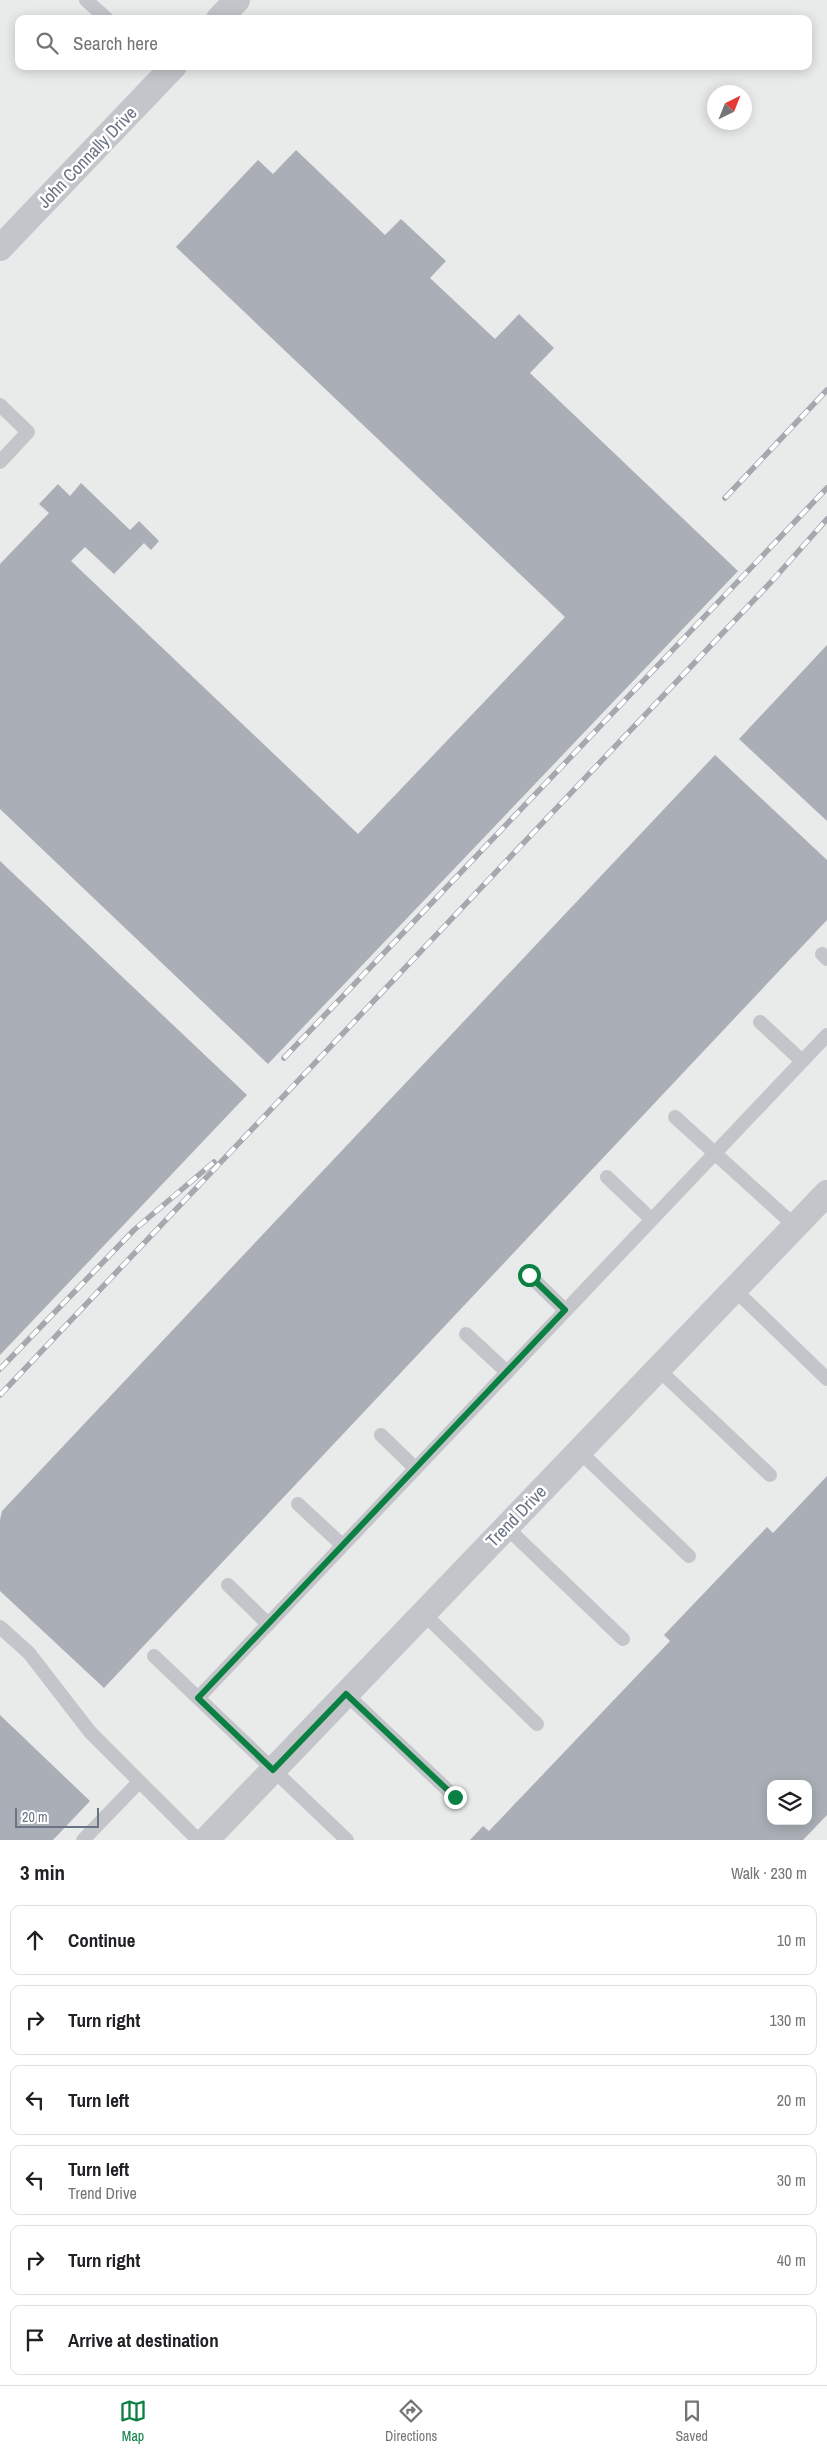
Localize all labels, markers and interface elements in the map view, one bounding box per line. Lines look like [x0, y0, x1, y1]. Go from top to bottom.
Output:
search box [15, 15, 812, 70]
icon: search [33, 29, 61, 57]
text: Search here [73, 30, 158, 56]
north arrow [707, 85, 752, 130]
street label: John Connally Drive [32, 101, 142, 213]
route start [518, 1264, 541, 1287]
street label: Trend Drive [480, 1479, 552, 1553]
map controls [767, 1780, 812, 1825]
button: layers [767, 1780, 812, 1825]
route end [444, 1786, 467, 1809]
scale bar [15, 1805, 99, 1828]
text: 20 m [22, 1808, 48, 1826]
text: 3 min [20, 1858, 65, 1887]
text: Walk · 230 m [731, 1862, 807, 1884]
icon: ahead [21, 1926, 49, 1954]
text: Continue [68, 1927, 136, 1953]
text: 10 m [777, 1929, 806, 1951]
icon: right [21, 2006, 49, 2034]
text: Turn right [68, 2007, 140, 2033]
text: 130 m [770, 2009, 806, 2031]
icon: left [21, 2086, 49, 2114]
text: Turn left [68, 2087, 129, 2113]
text: 20 m [777, 2089, 806, 2111]
text: Turn left [68, 2156, 129, 2182]
icon: left [21, 2166, 49, 2194]
text: 30 m [777, 2169, 806, 2191]
text: Trend Drive [68, 2182, 137, 2204]
icon: right [21, 2246, 49, 2274]
text: Turn right [68, 2247, 140, 2273]
text: 40 m [777, 2249, 806, 2271]
icon: arrive [21, 2326, 49, 2354]
text: Arrive at destination [68, 2327, 219, 2353]
tab: Map [119, 2397, 147, 2445]
tab: Directions [385, 2397, 437, 2445]
tab: Saved [675, 2397, 708, 2445]

